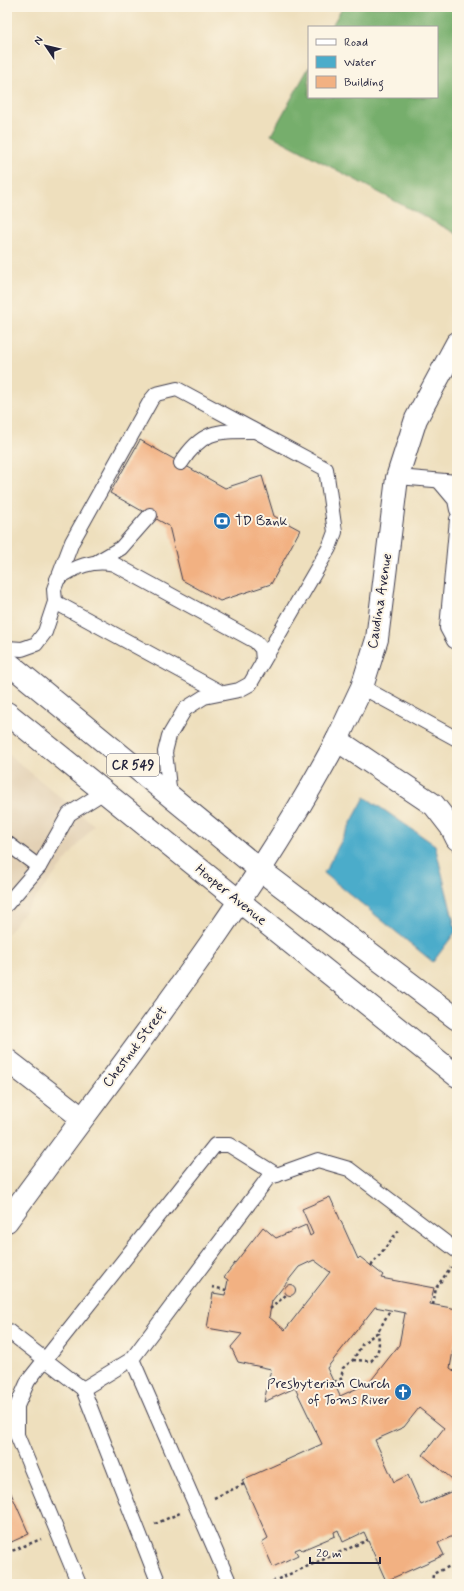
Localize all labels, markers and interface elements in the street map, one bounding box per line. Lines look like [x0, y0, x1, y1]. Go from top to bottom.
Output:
north arrow [26, 26, 66, 66]
legend [308, 26, 438, 98]
text: N [31, 34, 46, 48]
text: Road [344, 35, 368, 51]
text: Water [344, 55, 376, 71]
text: Building [344, 75, 384, 92]
bank icon: TD Bank [212, 511, 232, 531]
place label: TD Bank [235, 512, 288, 530]
street label: Caudina Avenue [364, 552, 396, 650]
road number: CR 549 [107, 754, 159, 776]
street label: Hooper Avenue [191, 861, 271, 930]
street label: Chestnut Street [99, 1003, 172, 1091]
place label: Presbyterian Church of Toms River [267, 1375, 390, 1409]
church icon: Presbyterian Church of Toms River [393, 1382, 413, 1402]
scale bar [310, 1539, 380, 1565]
text: 20 m [316, 1546, 342, 1562]

